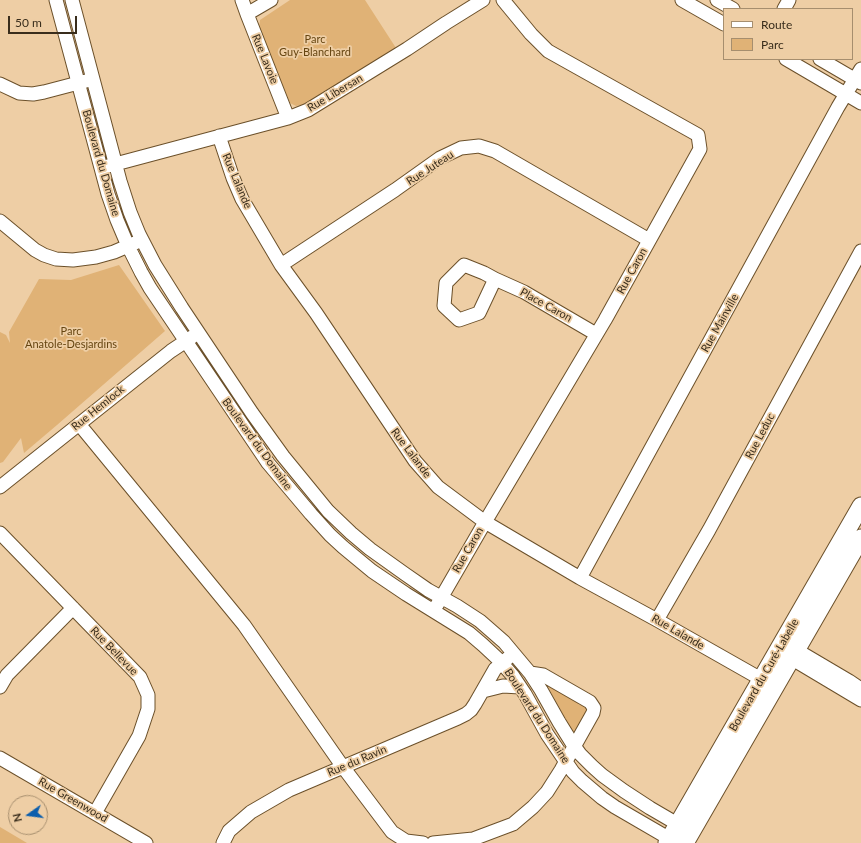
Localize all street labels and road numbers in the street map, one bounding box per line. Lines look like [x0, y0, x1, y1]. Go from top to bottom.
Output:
street label: Rue Lavoie [249, 32, 281, 86]
street label: Rue Libersan [305, 71, 365, 115]
street label: Boulevard du Domaine [79, 108, 123, 218]
street label: Rue Juteau [404, 148, 456, 188]
street label: Rue Lalande [219, 151, 255, 211]
street label: Rue Caron [614, 246, 650, 296]
street label: Place Caron [518, 285, 574, 325]
street label: Rue Mainville [698, 291, 742, 355]
street label: Rue Hemlock [69, 383, 127, 433]
street label: Boulevard du Domaine [219, 396, 295, 492]
street label: Rue Leduc [742, 411, 778, 461]
street label: Rue Lalande [388, 426, 434, 480]
street label: Rue Caron [450, 525, 486, 575]
street label: Rue Lalande [649, 612, 707, 652]
street label: Boulevard du Curé-Labelle [726, 616, 802, 734]
street label: Rue Bellevue [87, 624, 141, 678]
street label: Boulevard du Domaine [501, 666, 573, 766]
street label: Rue du Ravin [325, 743, 389, 779]
street label: Rue Greenwood [36, 775, 110, 825]

